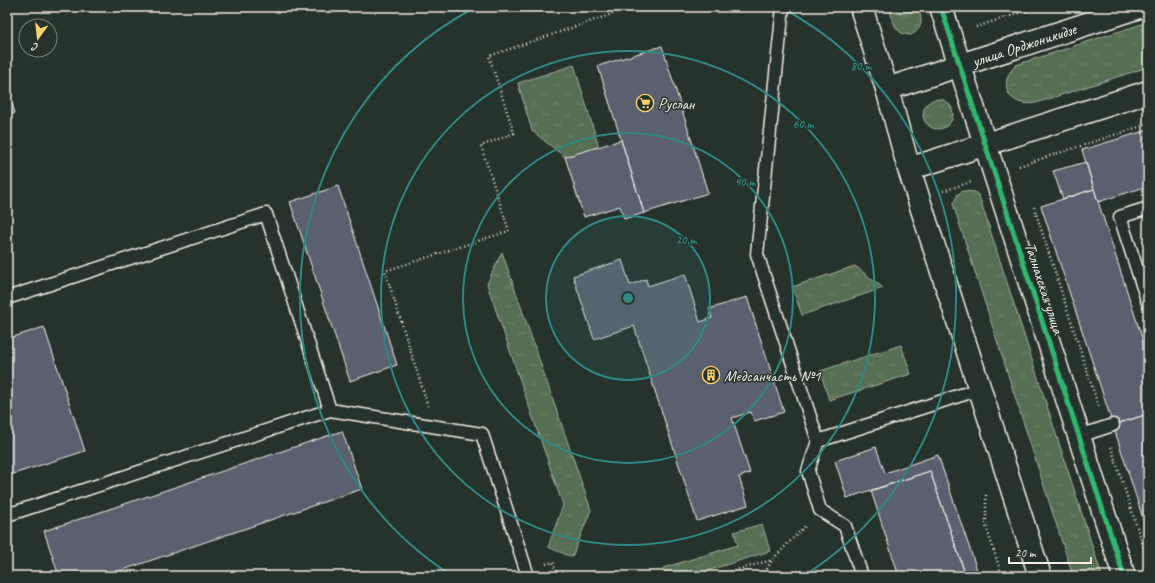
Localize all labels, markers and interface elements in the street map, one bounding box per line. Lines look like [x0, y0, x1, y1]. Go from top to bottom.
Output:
north arrow [18, 18, 58, 58]
street label: улица Орджоникидзе [969, 19, 1081, 72]
text: С [29, 40, 40, 55]
text: 80 m [851, 58, 872, 74]
supermarket icon: Руслан [635, 93, 655, 113]
place label: Руслан [658, 94, 696, 114]
text: 60 m [793, 116, 815, 132]
text: 40 m [735, 174, 756, 190]
text: 20 m [676, 232, 697, 248]
street label: Талнахская улица [1020, 240, 1069, 338]
centre of rings [621, 291, 635, 305]
building icon: Медсанчасть №1 [701, 365, 721, 385]
place label: Медсанчасть №1 [724, 366, 821, 386]
scale bar [1009, 539, 1091, 565]
text: 20 m [1015, 545, 1037, 561]

